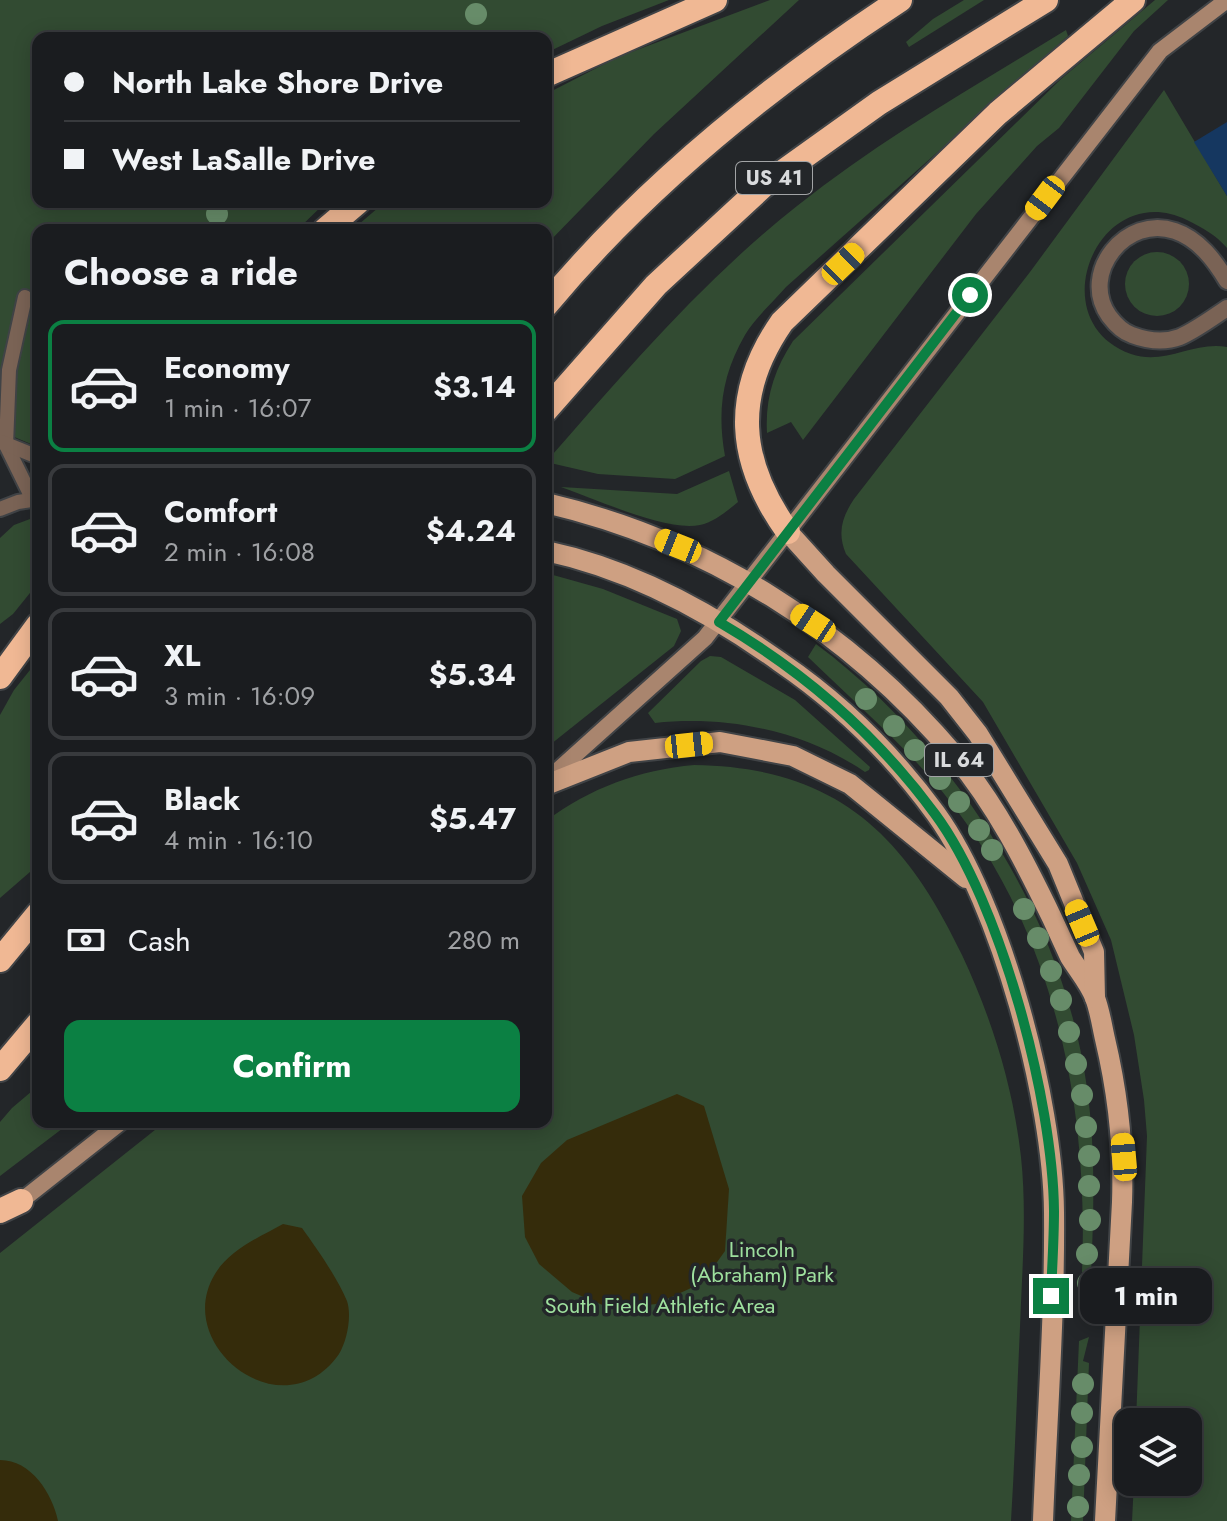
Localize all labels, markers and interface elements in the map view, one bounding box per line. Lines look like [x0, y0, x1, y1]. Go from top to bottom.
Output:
text: North Lake Shore Drive [112, 61, 443, 104]
text: West LaSalle Drive [112, 138, 375, 181]
road number: US 41 [736, 162, 812, 194]
car [1021, 172, 1069, 224]
car [817, 239, 869, 289]
text: Choose a ride [64, 246, 298, 298]
route start [952, 277, 988, 313]
text: Economy [164, 346, 290, 389]
icon: car [68, 350, 140, 422]
text: $3.14 [433, 365, 516, 408]
text: 1 min · 16:07 [164, 389, 311, 427]
text: Comfort [164, 490, 277, 533]
icon: car [68, 494, 140, 566]
text: $4.24 [426, 509, 516, 552]
car [651, 526, 705, 566]
text: 2 min · 16:08 [164, 533, 315, 571]
car [786, 600, 840, 646]
text: XL [164, 634, 200, 677]
icon: car [68, 638, 140, 710]
text: $5.34 [429, 653, 516, 696]
text: 3 min · 16:09 [164, 677, 315, 715]
car [664, 731, 714, 759]
road number: IL 64 [925, 744, 993, 776]
text: Black [164, 778, 240, 821]
icon: car [68, 782, 140, 854]
text: $5.47 [429, 797, 516, 840]
text: 4 min · 16:10 [164, 821, 313, 859]
car [1062, 896, 1102, 950]
icon: cash [64, 918, 108, 962]
text: Cash [128, 919, 191, 962]
text: 280 m [447, 921, 520, 959]
button: Confirm [64, 1020, 520, 1112]
car [1110, 1132, 1138, 1182]
park label: Lincoln (Abraham) Park [690, 1233, 834, 1290]
callout: 1 min [1079, 1268, 1211, 1324]
text: 1 min [1114, 1277, 1178, 1315]
route end [1033, 1278, 1069, 1314]
park label: South Field Athletic Area [545, 1289, 775, 1321]
map controls [1114, 1408, 1202, 1496]
button: layers [1114, 1408, 1202, 1496]

